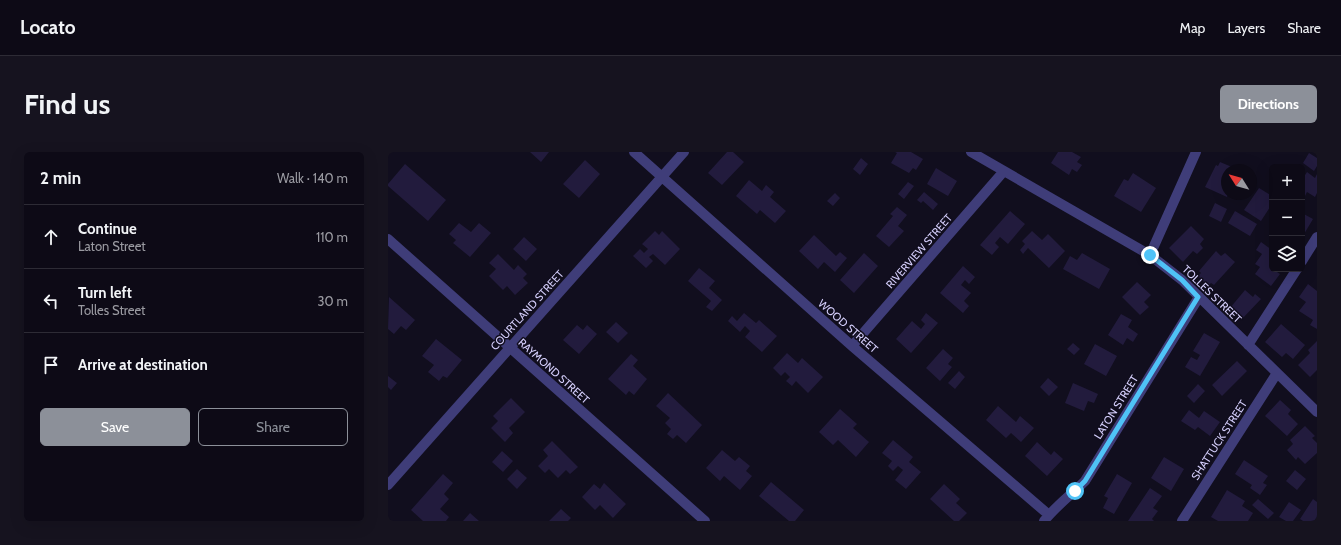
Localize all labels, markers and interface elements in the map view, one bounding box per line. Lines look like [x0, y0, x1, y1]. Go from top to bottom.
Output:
text: Locato [20, 16, 76, 39]
text: Map [1180, 19, 1205, 37]
text: Layers [1227, 19, 1265, 37]
text: Share [1287, 19, 1321, 37]
button: Directions [1220, 85, 1317, 123]
text: Find us [24, 87, 110, 121]
north arrow [1221, 164, 1257, 200]
map controls [1269, 164, 1305, 272]
button: + [1269, 164, 1305, 200]
text: 2 min [40, 168, 81, 188]
text: Walk · 140 m [277, 170, 348, 186]
button: − [1269, 200, 1305, 236]
street label: RIVERVIEW STREET [883, 211, 955, 291]
text: Continue [78, 220, 137, 238]
icon: ahead [40, 226, 62, 248]
text: 110 m [316, 229, 348, 245]
button: layers [1269, 236, 1305, 272]
text: Laton Street [78, 238, 146, 254]
route end [1141, 246, 1159, 264]
street label: TOLLES STREET [1179, 262, 1245, 326]
street label: COURTLAND STREET [487, 267, 567, 353]
text: Turn left [78, 284, 132, 302]
icon: left [40, 290, 62, 312]
text: 30 m [318, 293, 348, 309]
street label: WOOD STREET [815, 296, 881, 356]
text: Tolles Street [78, 302, 146, 318]
street label: RAYMOND STREET [515, 335, 593, 407]
icon: arrive [40, 354, 62, 376]
text: Arrive at destination [78, 356, 208, 374]
street label: LATON STREET [1091, 372, 1141, 442]
street label: SHATTUCK STREET [1188, 397, 1250, 483]
button: Save [40, 408, 190, 446]
button: Share [198, 408, 348, 446]
route start [1066, 482, 1084, 500]

